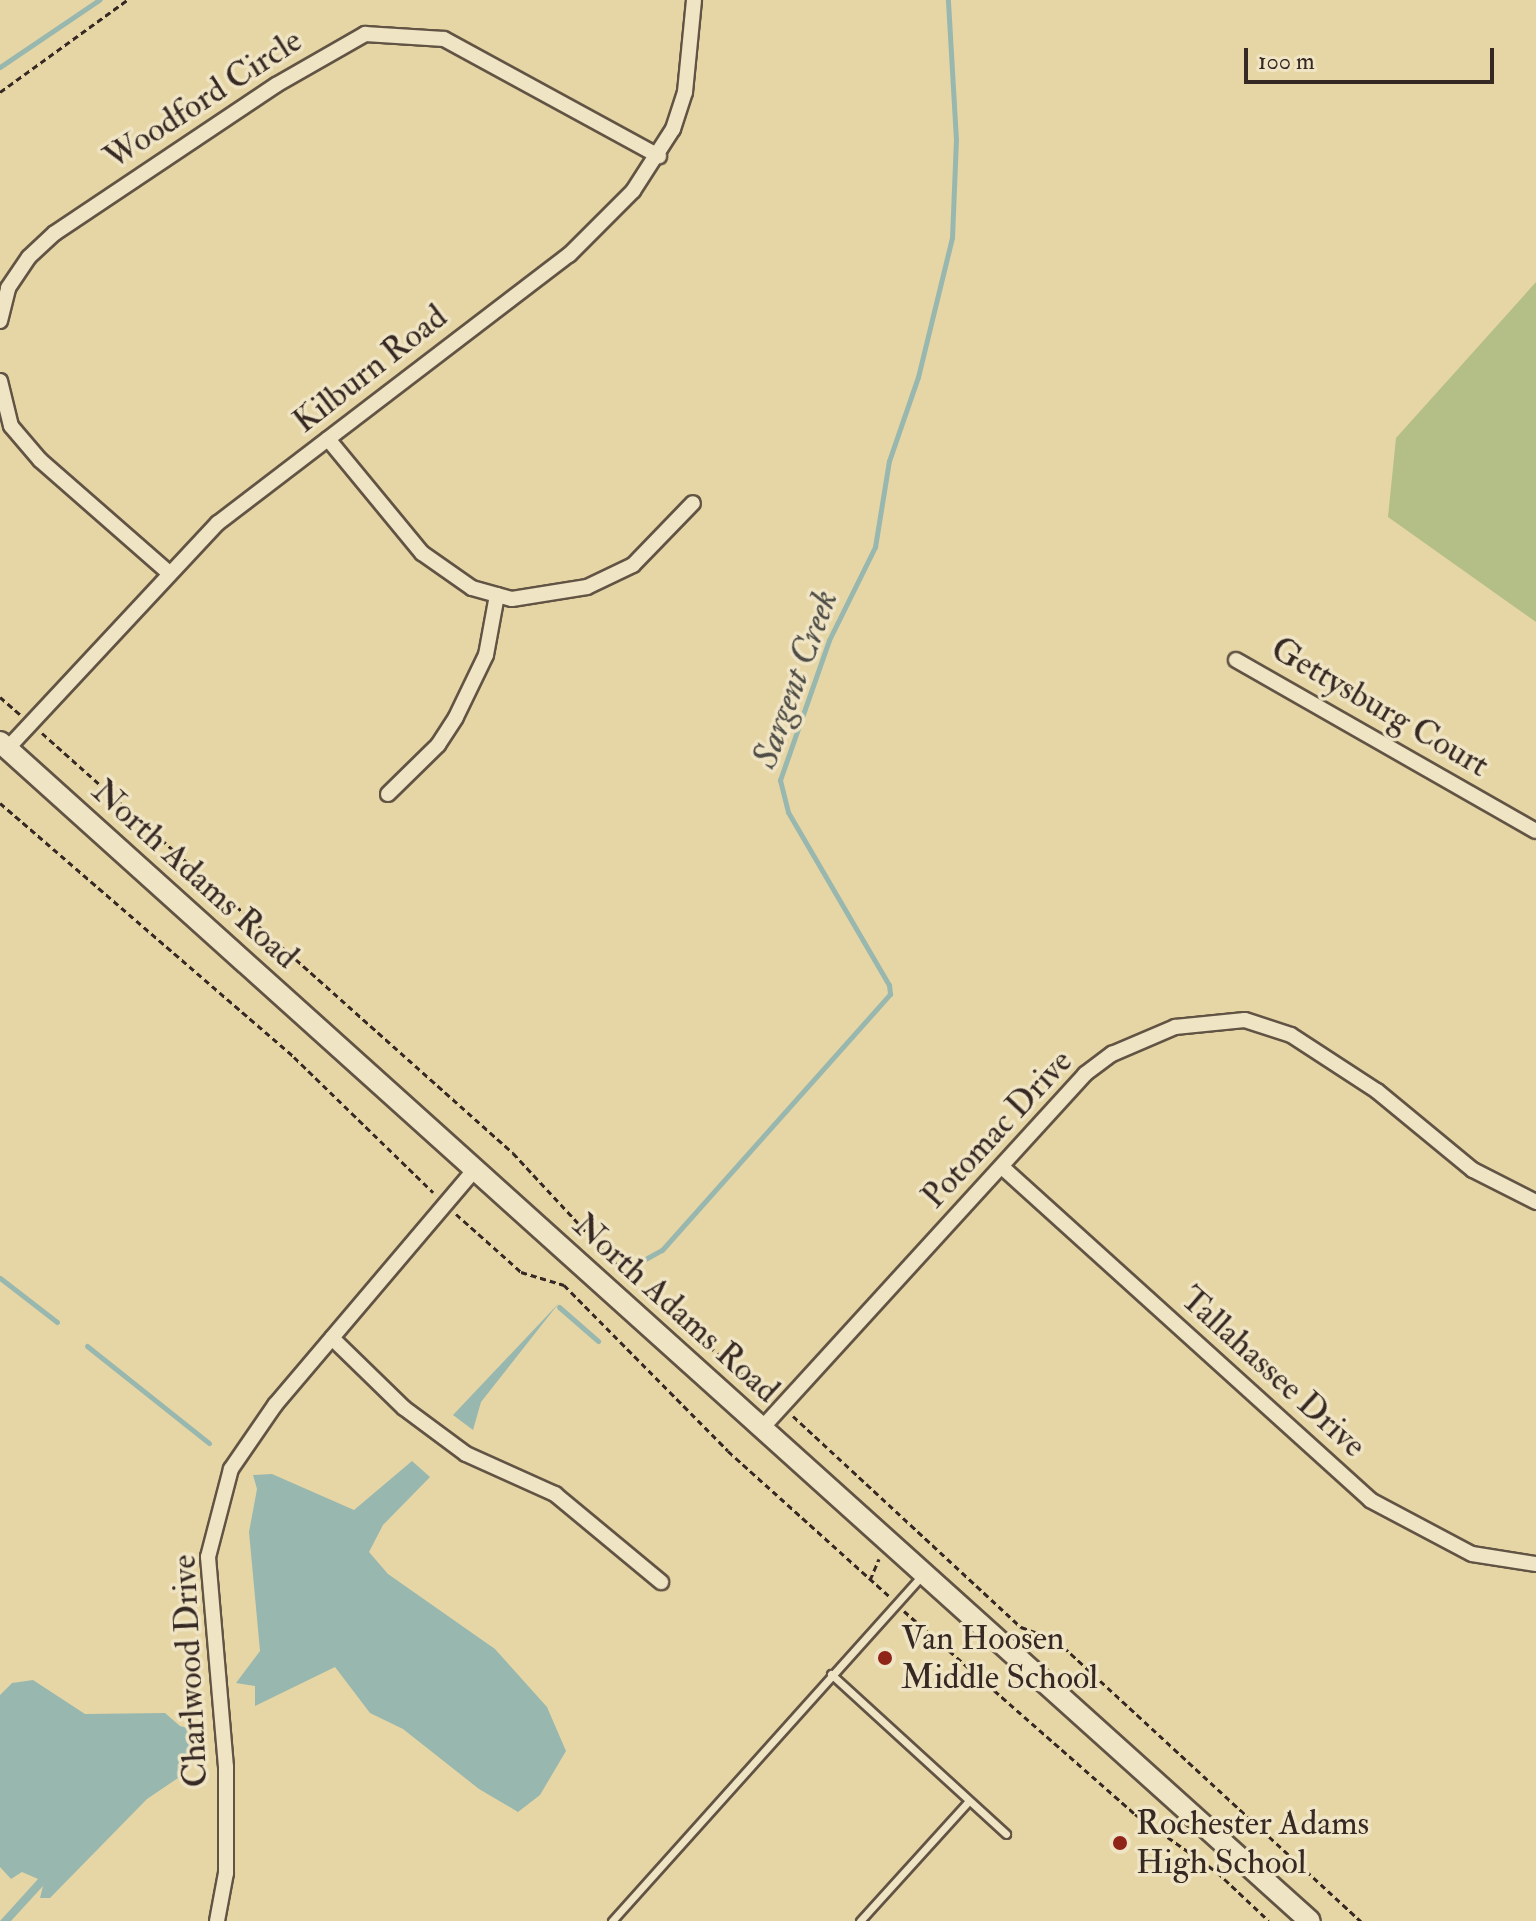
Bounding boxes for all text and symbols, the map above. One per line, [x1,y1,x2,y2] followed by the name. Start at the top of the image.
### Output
[97,20,309,178] street label: Woodford Circle
[1248,32,1498,82] scale bar
[1258,46,1315,77] text: 100 m
[285,296,455,442] street label: Kilburn Road
[743,584,847,774] water label: Sargent Creek
[1264,628,1496,786] street label: Gettysburg Court
[84,771,306,977] street label: North Adams Road
[913,1041,1081,1217] street label: Potomac Drive
[565,1205,787,1411] street label: North Adams Road
[1172,1278,1374,1466] street label: Tallahassee Drive
[164,1554,216,1788] street label: Charlwood Drive
[901,1618,1098,1698] place label: Van Hoosen Middle School
[876,1649,894,1667] marker: Van Hoosen Middle School
[1136,1803,1369,1882] place label: Rochester Adams High School
[1111,1834,1129,1852] marker: Rochester Adams High School

